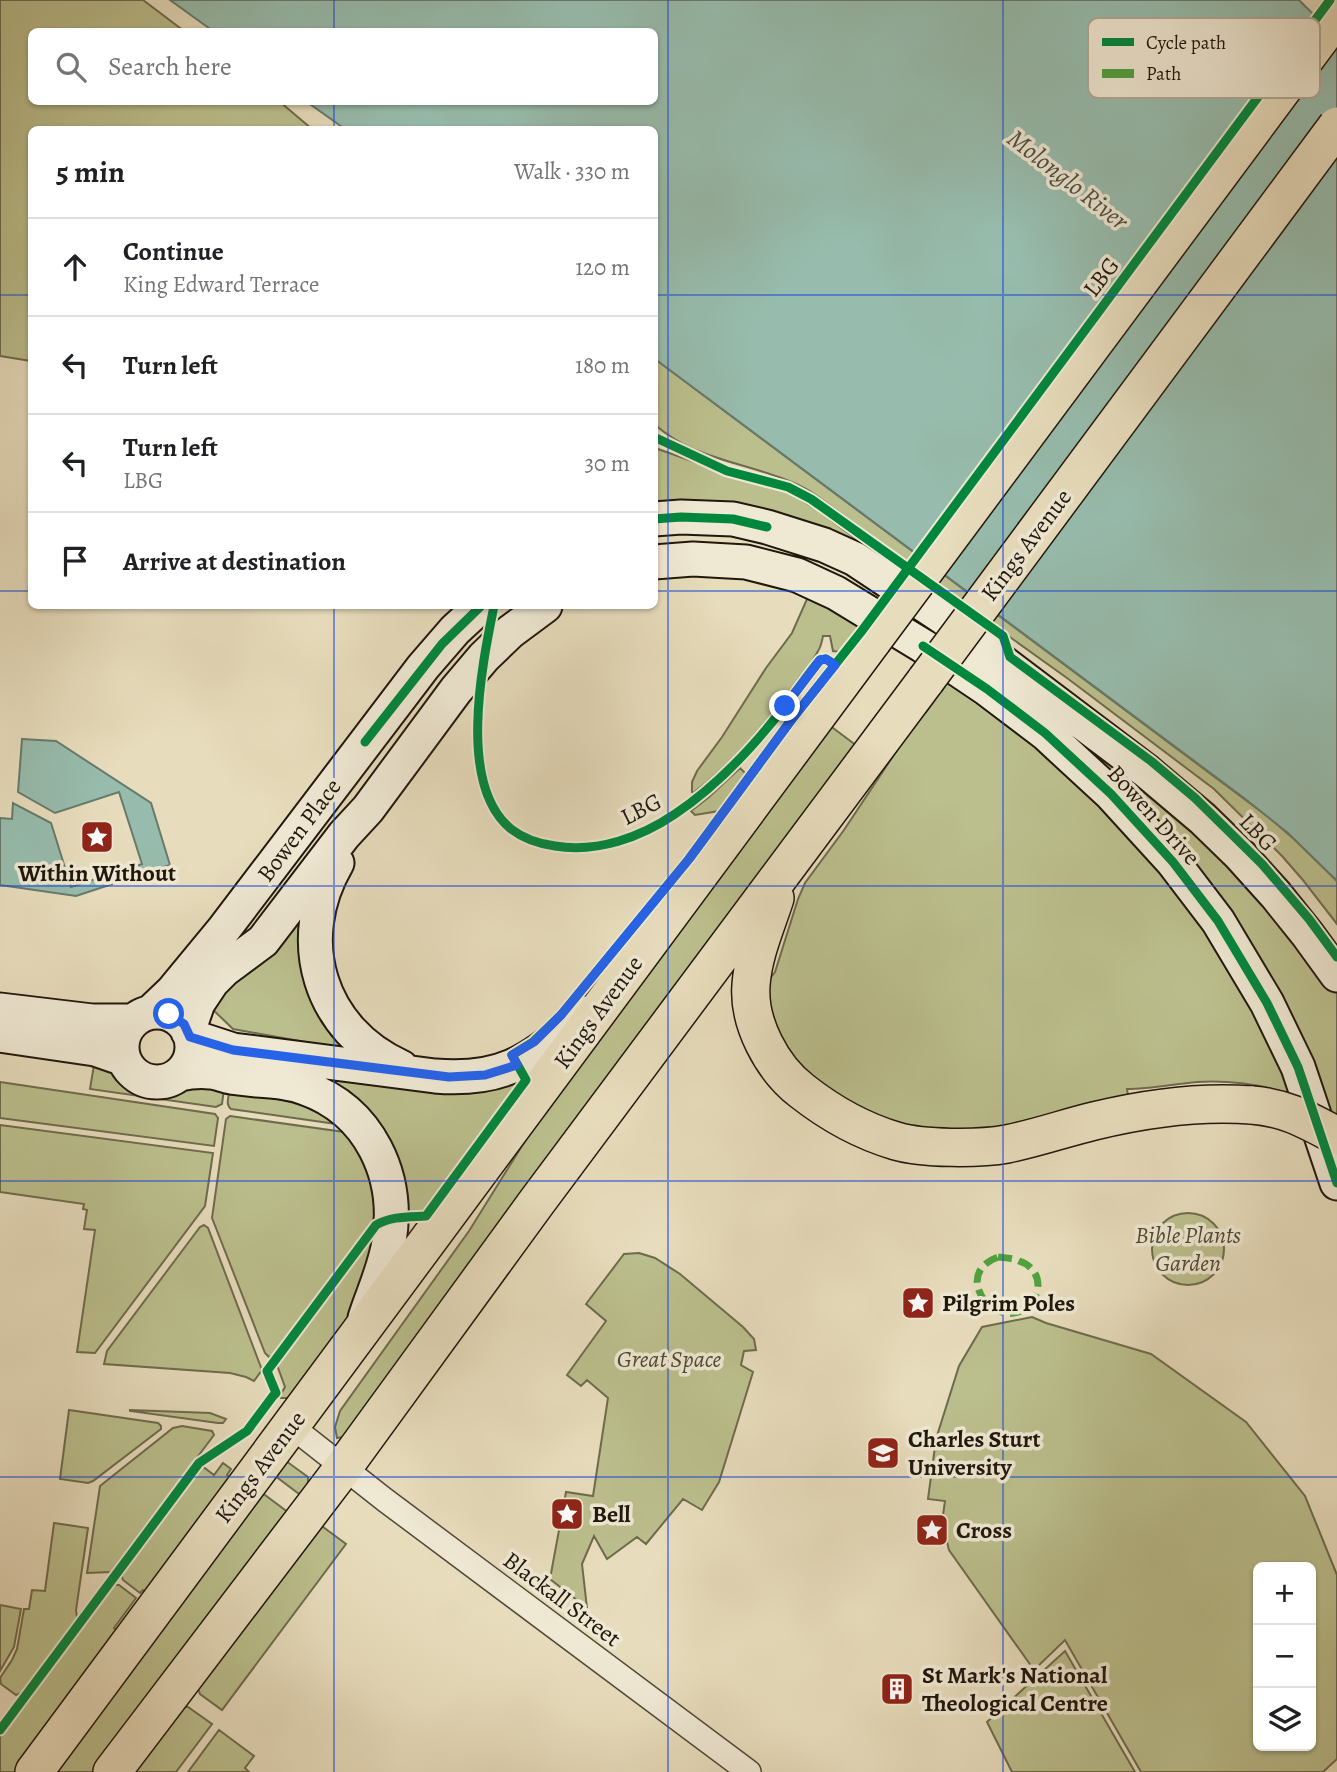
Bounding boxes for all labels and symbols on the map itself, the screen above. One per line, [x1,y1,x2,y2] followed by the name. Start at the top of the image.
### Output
[1088,18,1320,98] legend
[1146,30,1226,56] text: Cycle path
[1146,61,1181,87] text: Path
[1000,121,1136,238] water label: Molonglo River
[1076,251,1126,303] street label: LBG
[973,482,1079,608] street label: Kings Avenue
[769,690,800,721] route end
[1100,758,1208,872] street label: Bowen Drive
[250,772,348,888] street label: Bowen Place
[615,785,667,833] street label: LBG
[1232,806,1284,858] street label: LBG
[78,818,116,856] place icon: Within Without
[17,857,176,889] place label: Within Without
[546,949,650,1075] street label: Kings Avenue
[153,998,184,1029] route start
[1135,1219,1241,1279] park label: Bible Plants Garden
[899,1284,937,1322] place icon: Pilgrim Poles
[942,1287,1075,1319] place label: Pilgrim Poles
[617,1343,722,1375] park label: Great Space
[207,1404,313,1530] street label: Kings Avenue
[908,1423,1040,1483] place label: Charles Sturt University
[864,1434,902,1472] school or university icon: Charles Sturt University
[548,1495,586,1533] place icon: Bell
[592,1498,631,1530] place label: Bell
[913,1511,951,1549] place icon: Cross
[956,1514,1012,1546] place label: Cross
[497,1544,627,1654] street label: Blackall Street
[922,1659,1108,1719] place label: St Mark's National Theological Centre
[878,1670,916,1708] building icon: St Mark's National Theological Centre

